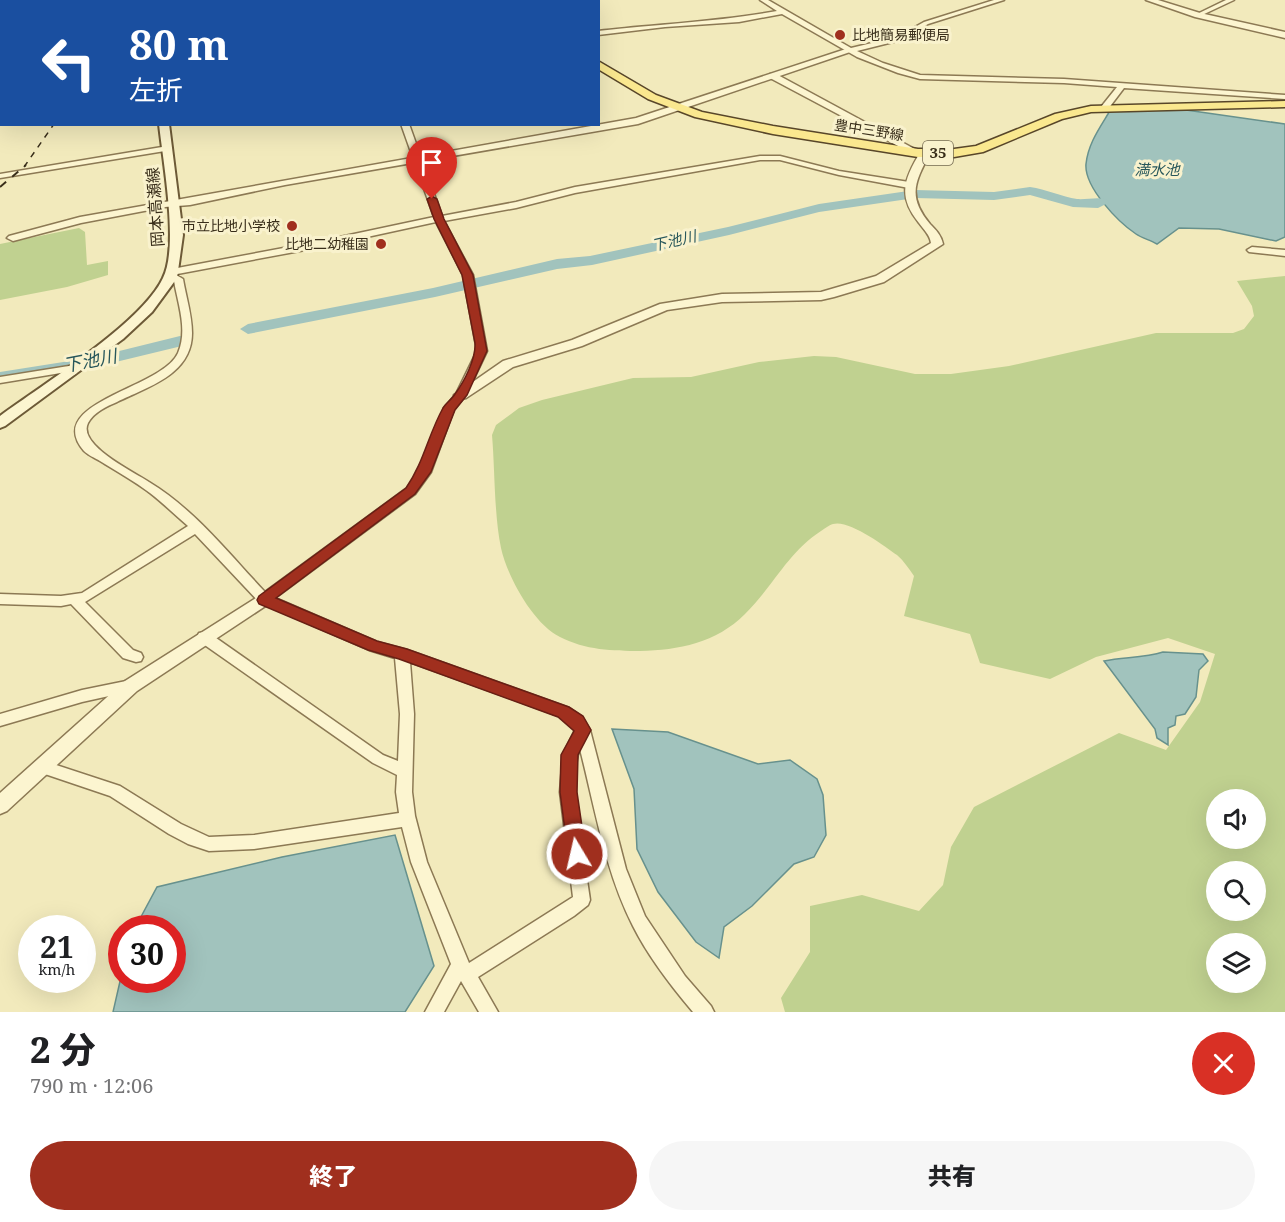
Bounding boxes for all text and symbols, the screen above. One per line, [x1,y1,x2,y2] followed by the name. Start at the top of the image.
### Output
[129,15,229,72] text: 80 m
[30,24,108,102] icon: left
[852,25,950,44] place label: 比地簡易郵便局
[833,28,847,42] marker: 比地簡易郵便局
[129,71,183,108] text: 左折
[833,115,905,144] street label: 豊中三野線
[406,137,457,199] pin
[923,141,953,165] road number: 35
[415,146,448,179] icon: arrive
[1134,159,1181,179] water label: 満水池
[141,166,169,248] street label: 岡本高瀬線
[182,216,280,235] place label: 市立比地小学校
[285,219,299,233] marker: 市立比地小学校
[650,225,700,255] water label: 下池川
[285,234,369,253] place label: 比地二幼稚園
[374,237,388,251] marker: 比地二幼稚園
[61,343,121,377] water label: 下池川
[1206,789,1266,993] map controls
[1206,789,1266,849] button: sound
[545,822,609,886] position arrow
[1206,861,1266,921] button: search
[108,915,186,993] speed limit sign: 30
[40,926,74,967] text: 21
[1206,933,1266,993] button: layers
[39,959,75,979] text: km/h
[30,1025,96,1074] text: 2 分
[1192,1032,1255,1095] button: close
[30,1072,153,1099] text: 790 m · 12:06
[30,1141,637,1210] button: 終了
[649,1141,1255,1210] button: 共有

